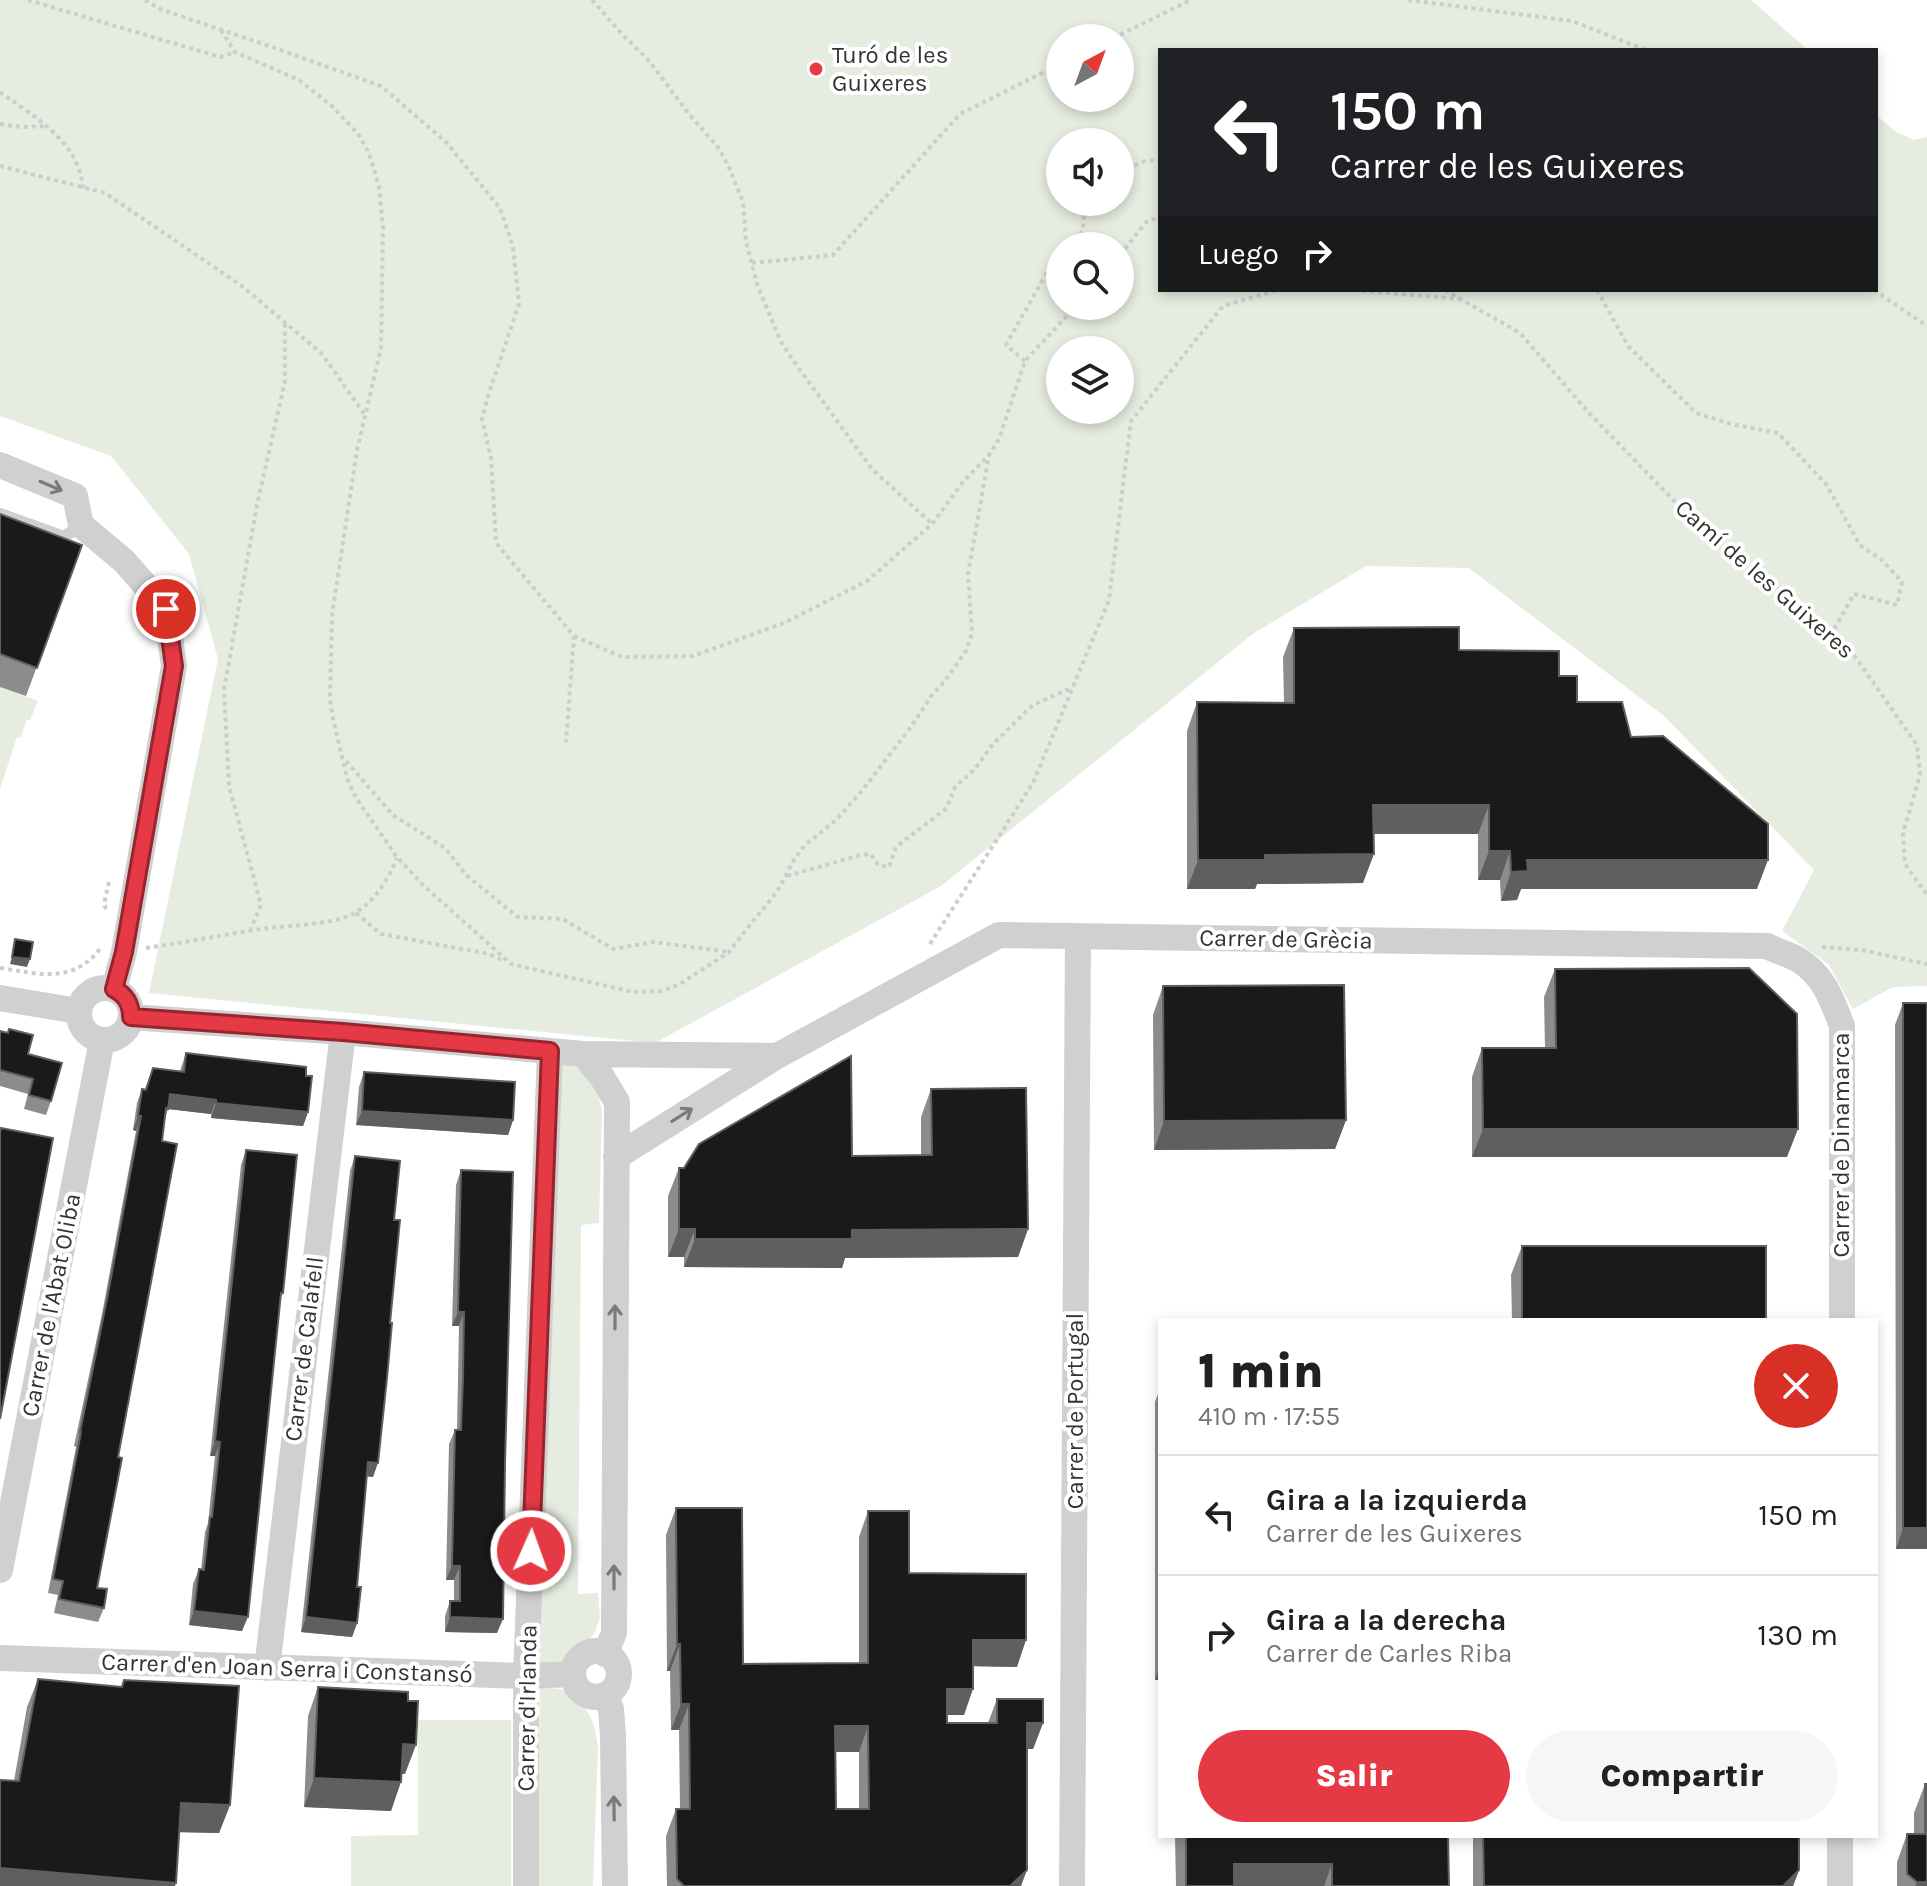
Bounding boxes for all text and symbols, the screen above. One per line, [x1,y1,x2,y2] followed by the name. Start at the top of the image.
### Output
[1046,24,1134,112] north arrow
[1046,24,1134,424] map controls
[832,41,948,97] place label: Turó de les Guixeres
[807,60,825,78] marker: Turó de les Guixeres
[1330,78,1485,143] text: 150 m
[1198,80,1302,184] icon: left
[1046,128,1134,216] button: sound
[1330,145,1685,187] text: Carrer de les Guixeres
[1046,232,1134,320] button: search
[1295,232,1339,276] icon: right
[1198,236,1279,272] text: Luego
[1046,336,1134,424] button: layers
[38,480,63,495] one-way arrow
[1670,494,1860,664] street label: Camí de les Guixeres
[132,575,200,643] pin
[144,587,188,631] icon: arrive
[1199,923,1373,955] street label: Carrer de Grècia
[1827,1033,1855,1257] street label: Carrer de Dinamarca
[670,1107,693,1123] one-way arrow
[16,1191,86,1419] street label: Carrer de l'Abat Oliba
[279,1255,329,1443] street label: Carrer de Calafell
[607,1304,623,1331] one-way arrow
[1061,1313,1089,1509] street label: Carrer de Portugal
[1198,1343,1324,1399] text: 1 min
[1754,1344,1838,1428] button: close
[1198,1401,1340,1432] text: 410 m · 17:55
[1266,1482,1528,1518] text: Gira a la izquierda
[1198,1493,1242,1537] icon: left
[1758,1497,1838,1533] text: 150 m
[489,1509,573,1593] position arrow
[1266,1518,1523,1549] text: Carrer de les Guixeres
[606,1564,622,1591] one-way arrow
[1266,1602,1507,1638] text: Gira a la derecha
[1198,1613,1242,1657] icon: right
[1757,1617,1838,1653] text: 130 m
[512,1624,542,1792] street label: Carrer d'Irlanda
[1266,1638,1512,1669] text: Carrer de Carles Riba
[101,1648,473,1688] street label: Carrer d'en Joan Serra i Constansó
[1198,1730,1510,1822] button: Salir
[1526,1730,1838,1822] button: Compartir
[606,1795,622,1822] one-way arrow

